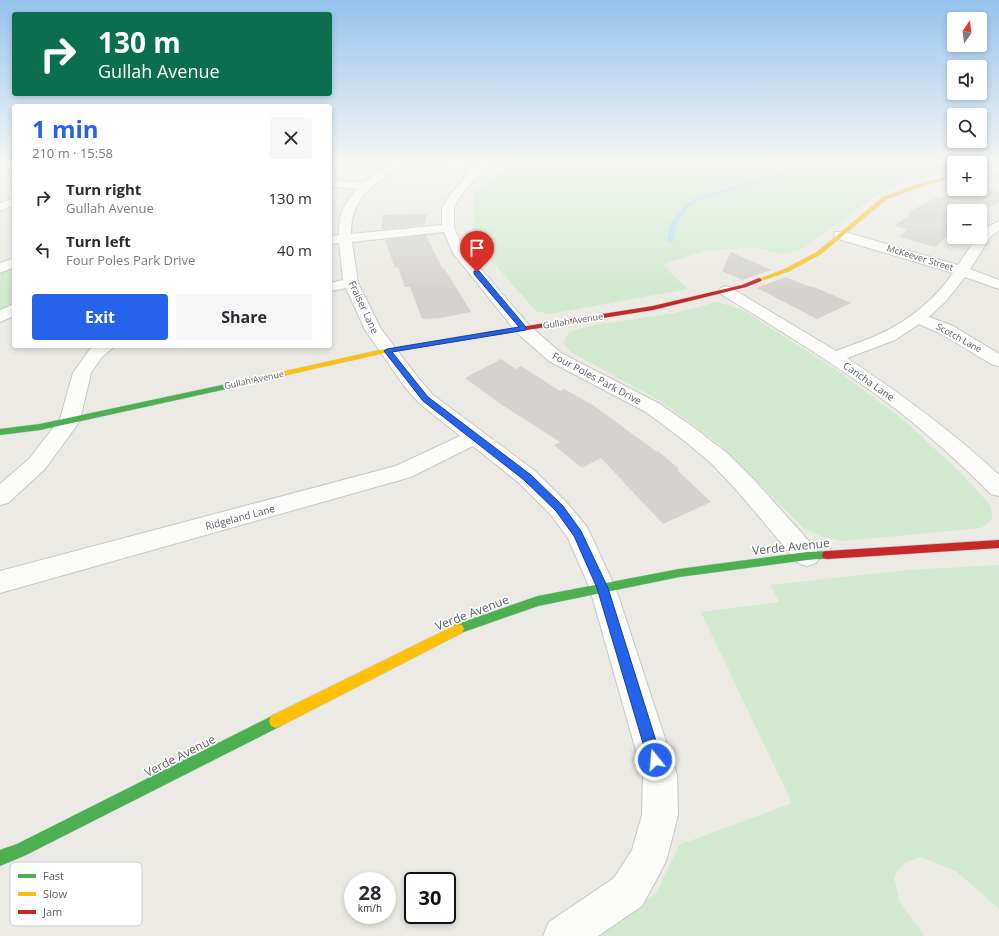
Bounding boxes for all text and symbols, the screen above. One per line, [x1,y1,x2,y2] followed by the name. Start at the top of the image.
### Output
[947,12,987,52] north arrow
[947,12,987,244] map controls
[98,23,181,61] text: 130 m
[32,28,84,80] icon: right
[98,59,220,83] text: Gullah Avenue
[947,60,987,100] button: sound
[947,108,987,148] button: search
[32,112,99,145] text: 1 min
[270,117,312,159] button: close
[32,144,113,162] text: 210 m · 15:58
[947,156,987,196] button: +
[66,179,141,199] text: Turn right
[32,187,54,209] icon: right
[268,188,312,208] text: 130 m
[66,199,154,217] text: Gullah Avenue
[947,204,987,244] button: −
[66,231,131,251] text: Turn left
[460,231,494,272] pin
[466,237,488,259] icon: arrive
[32,239,54,261] icon: left
[277,240,312,260] text: 40 m
[885,241,955,274] street label: McKeever Street
[66,251,195,269] text: Four Poles Park Drive
[346,278,383,336] street label: Fraiser Lane
[32,294,168,340] button: Exit
[176,294,312,340] button: Share
[542,309,604,332] street label: Gullah Avenue
[934,320,984,355] street label: Scotch Lane
[550,348,645,408] street label: Four Poles Park Drive
[841,358,898,404] street label: Cancha Lane
[223,367,285,392] street label: Gullah Avenue
[204,501,277,533] street label: Ridgeland Lane
[751,534,831,559] street label: Verde Avenue
[432,591,511,634] street label: Verde Avenue
[141,730,219,781] street label: Verde Avenue
[634,739,676,781] position arrow
[10,862,142,926] legend
[43,868,64,883] text: Fast
[404,872,456,924] speed limit sign: 30
[359,879,381,906] text: 28
[43,886,67,901] text: Slow
[358,901,382,915] text: km/h
[42,904,62,919] text: Jam

